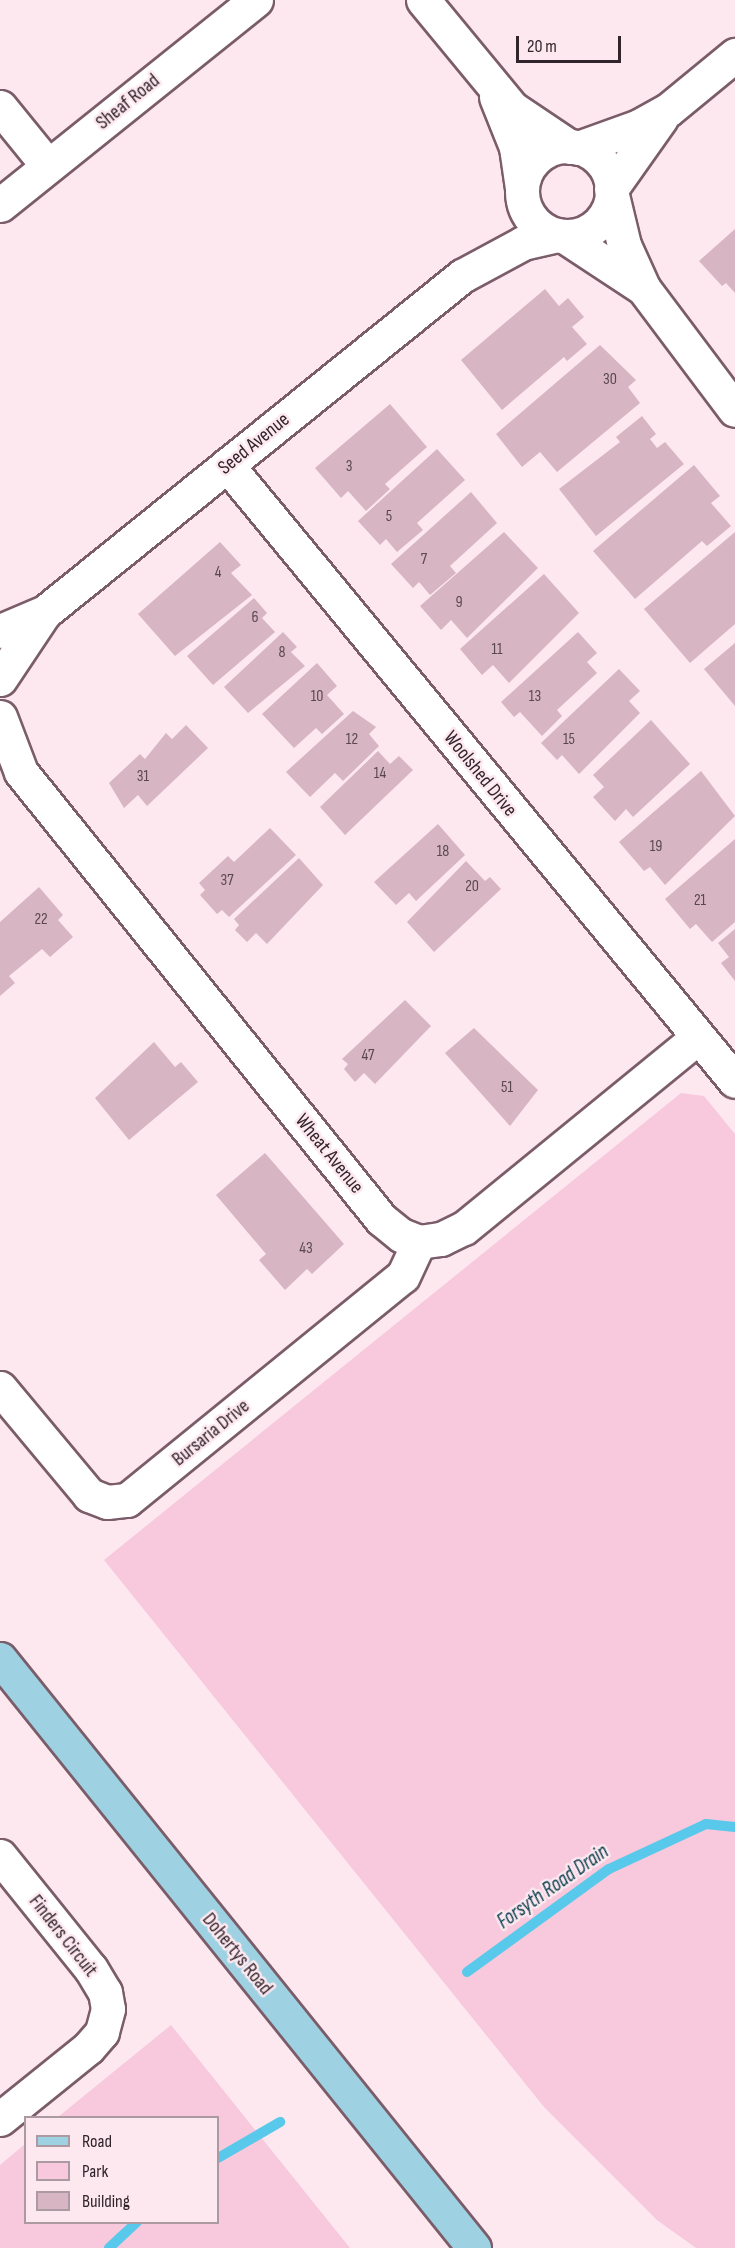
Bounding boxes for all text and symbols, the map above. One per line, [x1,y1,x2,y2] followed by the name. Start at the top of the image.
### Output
[519,24,624,62] scale bar
[527,36,557,57] text: 20 m
[91,69,165,135] street label: Sheaf Road
[603,370,617,390] house number: 30
[213,408,295,480] street label: Seed Avenue
[346,457,352,477] house number: 3
[386,507,392,527] house number: 5
[421,550,427,570] house number: 7
[215,563,221,583] house number: 4
[455,593,463,613] house number: 9
[251,608,259,628] house number: 6
[491,640,503,660] house number: 11
[278,643,286,663] house number: 8
[311,687,323,707] house number: 10
[529,687,541,707] house number: 13
[438,726,522,822] street label: Woolshed Drive
[346,730,358,750] house number: 12
[563,730,575,750] house number: 15
[374,764,386,784] house number: 14
[137,767,149,787] house number: 31
[650,837,662,857] house number: 19
[437,842,449,862] house number: 18
[220,871,234,891] house number: 37
[465,877,479,897] house number: 20
[694,891,706,911] house number: 21
[34,910,48,930] house number: 22
[362,1046,374,1066] house number: 47
[501,1078,513,1098] house number: 51
[290,1109,368,1199] street label: Wheat Avenue
[299,1239,313,1259] house number: 43
[167,1394,255,1472] street label: Bursaria Drive
[492,1839,614,1935] water label: Forsyth Road Drain
[24,1890,102,1982] street label: Finders Circuit
[197,1908,277,2000] street label: Dohertys Road
[24,2116,219,2224] legend
[82,2131,112,2152] text: Road
[82,2161,108,2182] text: Park
[82,2191,130,2212] text: Building

